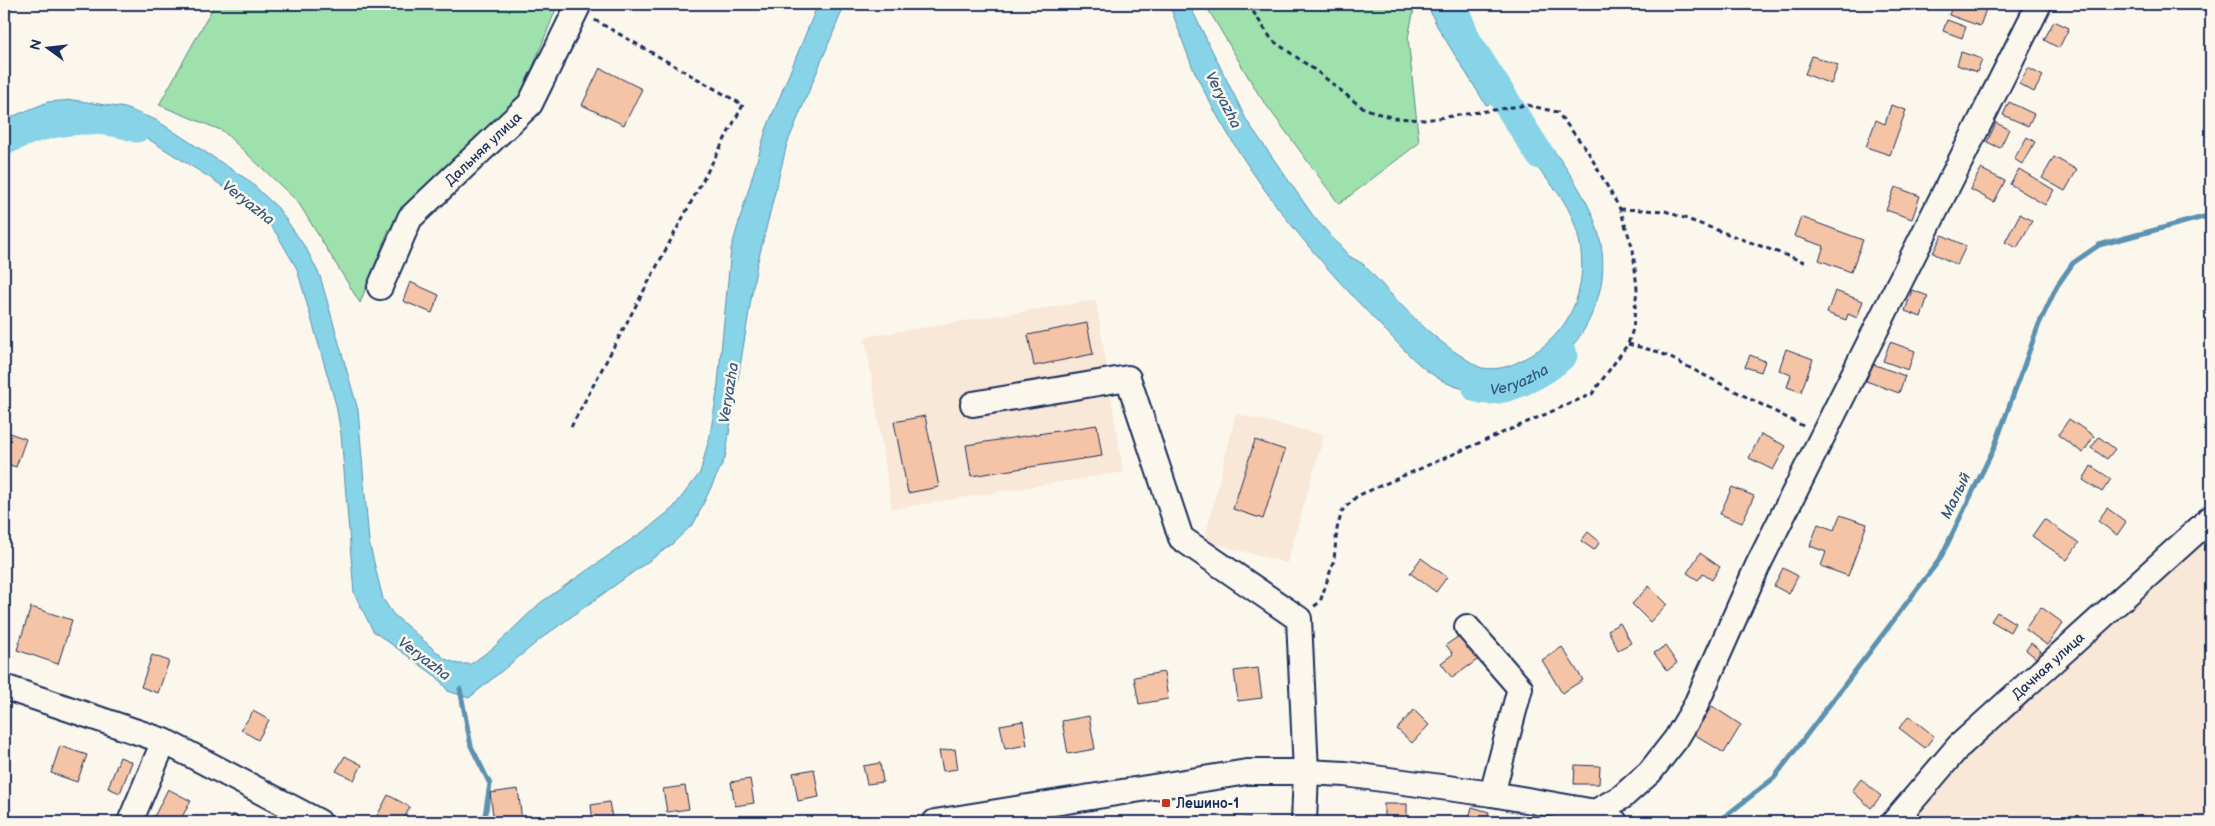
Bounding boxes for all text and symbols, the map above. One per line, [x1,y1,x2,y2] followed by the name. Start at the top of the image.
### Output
[22,22,72,72] north arrow
[26,37,45,52] text: N
[1201,68,1245,132] water label: Veryazha
[441,108,525,189] street label: Дальняя улица
[218,177,278,229] water label: Veryazha
[1489,360,1552,399] water label: Veryazha
[715,361,743,425] water label: Veryazha
[1937,469,1976,522] water label: Малый
[2008,628,2088,703] street label: Дачная улица
[394,633,454,685] water label: Veryazha
[1175,795,1239,812] place label: Лешино-1
[1160,797,1172,809] marker: Лешино-1

